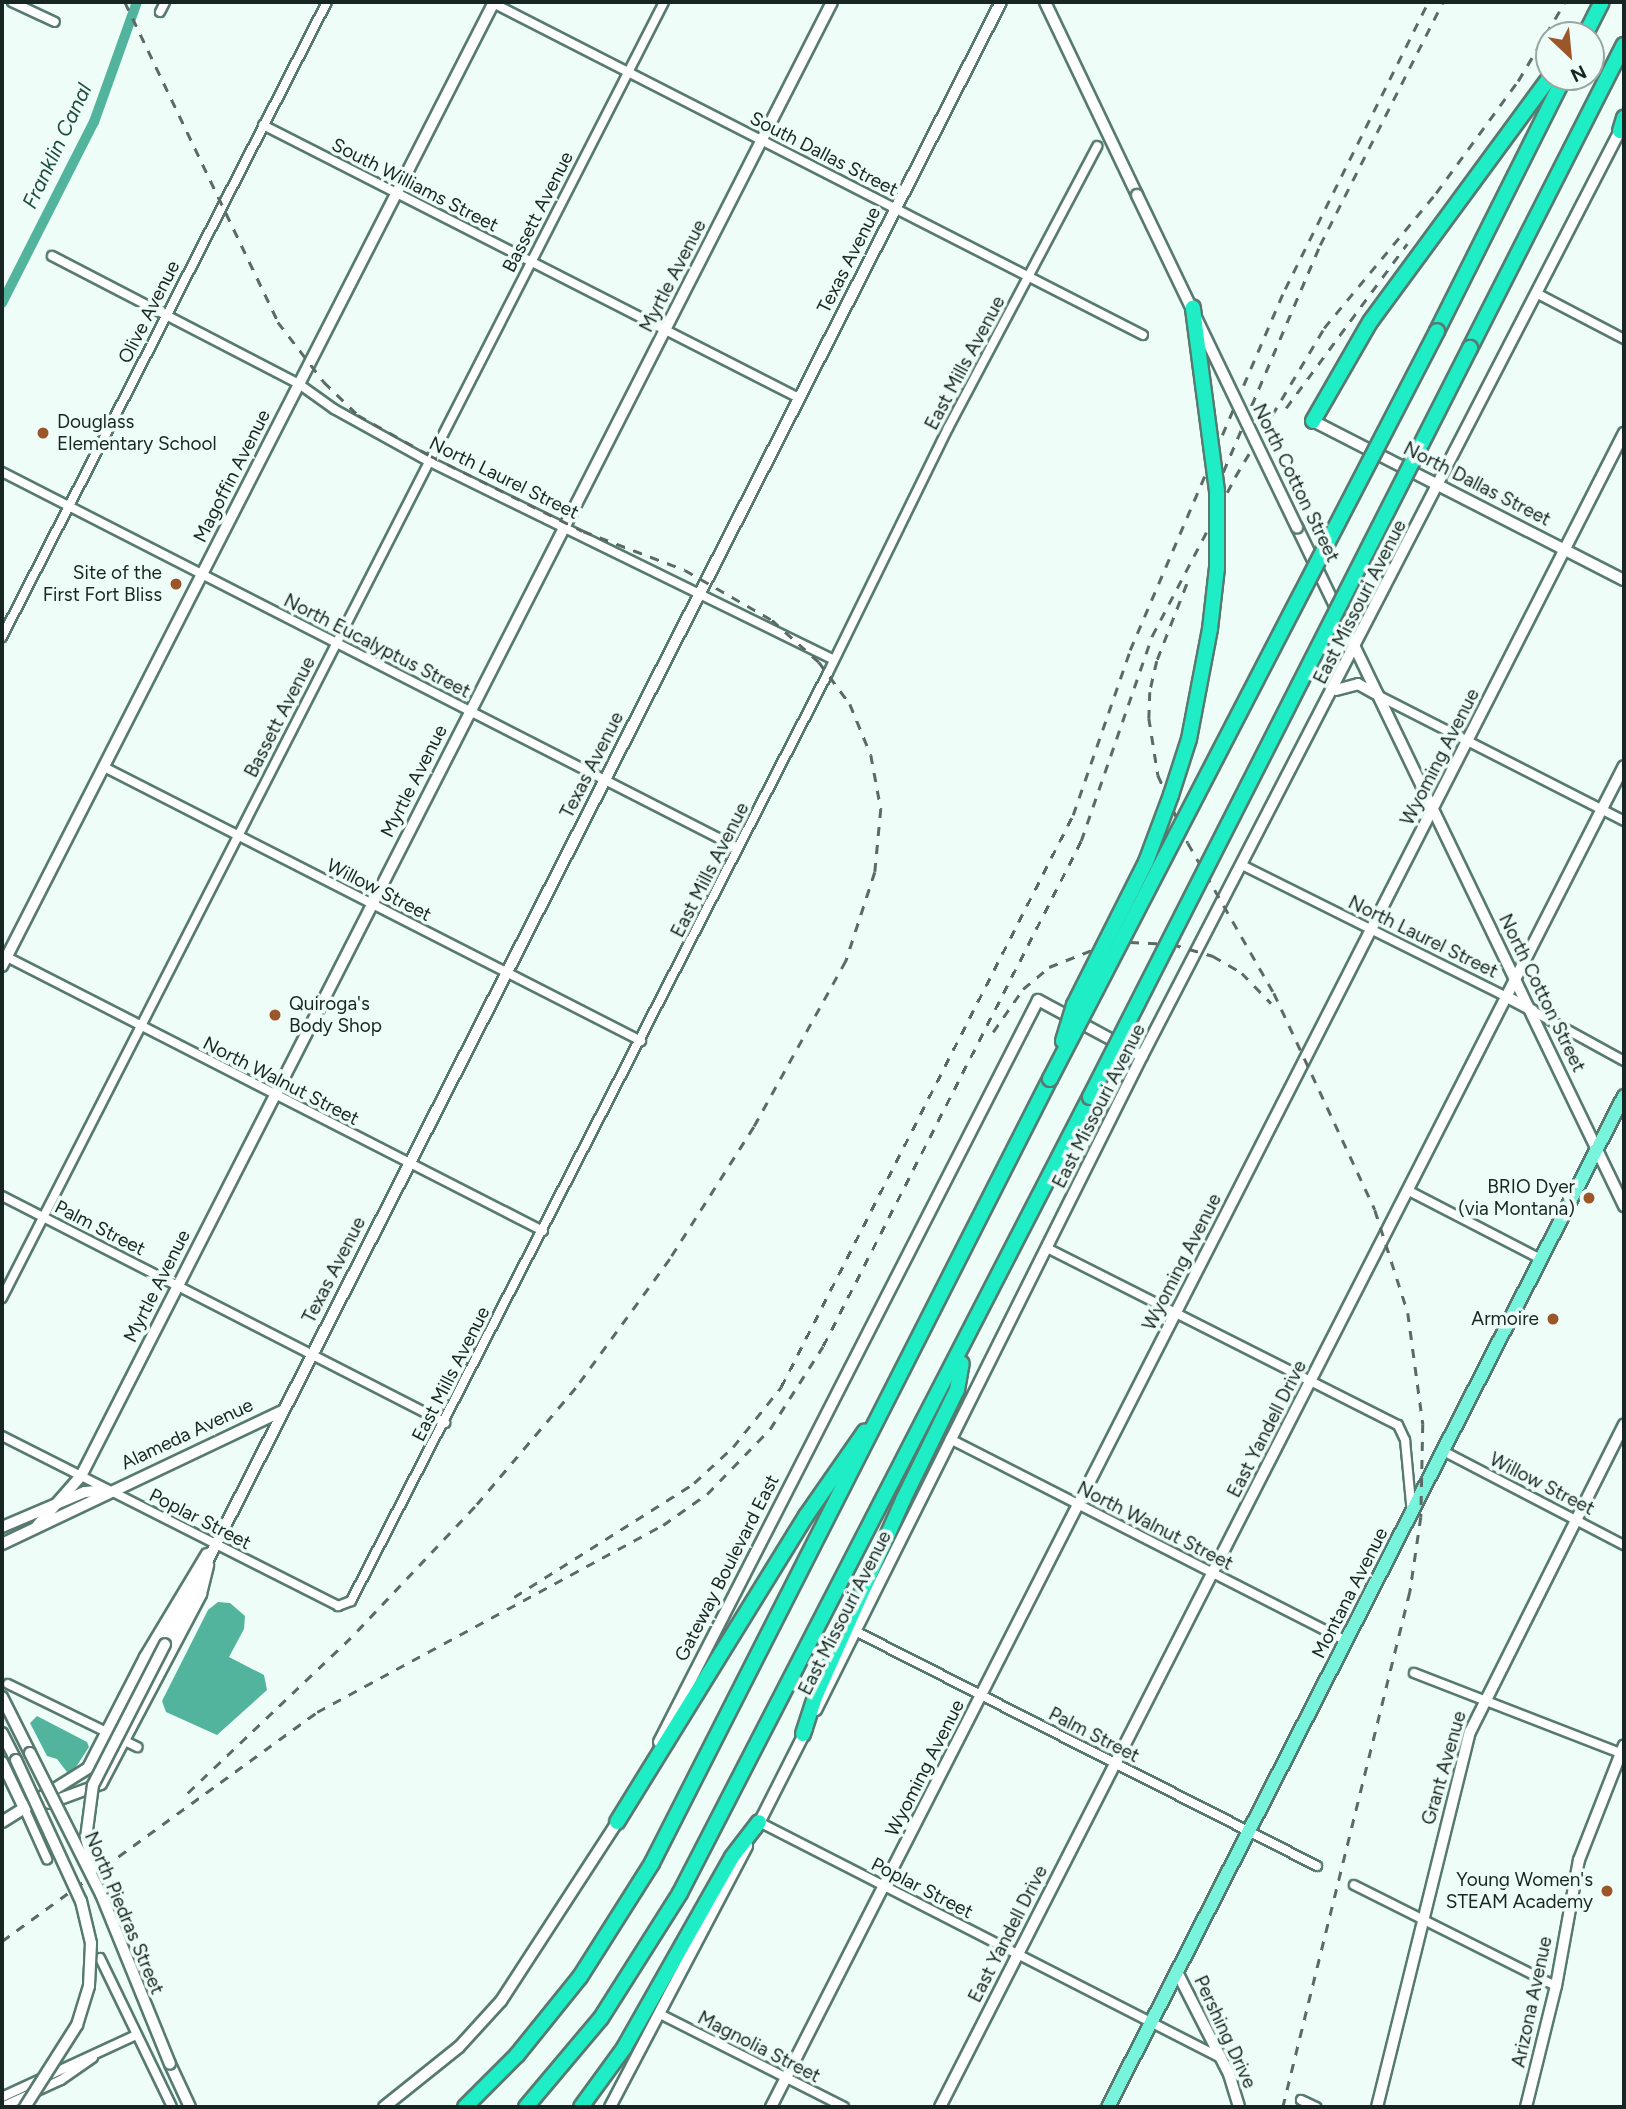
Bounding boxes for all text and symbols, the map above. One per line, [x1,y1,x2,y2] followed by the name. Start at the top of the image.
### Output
[1535,21,1605,91] north arrow
[1567,60,1590,87] text: N
[17,79,97,213] water label: Franklin Canal
[746,107,902,201] street label: South Dallas Street
[328,133,502,237] street label: South Williams Street
[498,148,578,276] street label: Bassett Avenue
[813,203,885,317] street label: Texas Avenue
[635,216,711,336] street label: Myrtle Avenue
[113,257,185,367] street label: Olive Avenue
[920,292,1010,434] street label: East Mills Avenue
[1248,400,1344,566] street label: North Cotton Street
[189,406,275,546] street label: Magoffin Avenue
[57,411,217,455] place label: Douglass Elementary School
[35,425,51,441] marker: Douglass Elementary School
[425,432,583,524] street label: North Laurel Street
[1400,437,1554,531] street label: North Dallas Street
[1309,516,1411,688] street label: East Missouri Avenue
[43,562,162,606] place label: Site of the First Fort Bliss
[168,576,184,592] marker: Site of the First Fort Bliss
[280,589,474,703] street label: North Eucalyptus Street
[240,653,320,781] street label: Bassett Avenue
[1396,685,1484,829] street label: Wyoming Avenue
[556,708,628,822] street label: Texas Avenue
[376,721,452,841] street label: Myrtle Avenue
[666,799,754,941] street label: East Mills Avenue
[323,854,435,926] street label: Willow Street
[1344,891,1502,983] street label: North Laurel Street
[1494,910,1590,1076] street label: North Cotton Street
[289,993,382,1037] place label: Quiroga's Body Shop
[267,1007,283,1023] marker: Quiroga's Body Shop
[1048,1020,1150,1192] street label: East Missouri Avenue
[199,1032,363,1130] street label: North Walnut Street
[1458,1176,1575,1220] place label: BRIO Dyer (via Montana)
[1138,1190,1226,1334] street label: Wyoming Avenue
[1581,1190,1597,1206] marker: BRIO Dyer (via Montana)
[51,1195,149,1261] street label: Palm Street
[298,1213,370,1327] street label: Texas Avenue
[119,1226,195,1346] street label: Myrtle Avenue
[407,1303,495,1445] street label: East Mills Avenue
[1471,1308,1539,1330] place label: Armoire
[1545,1311,1561,1327] marker: Armoire
[1223,1357,1311,1501] street label: East Yandell Drive
[117,1393,257,1475] street label: Alameda Avenue
[1486,1448,1598,1520] street label: Willow Street
[670,1471,784,1665] street label: Gateway Boulevard East
[1073,1477,1237,1575] street label: North Walnut Street
[145,1484,255,1554] street label: Poplar Street
[1307,1524,1393,1662] street label: Montana Avenue
[794,1527,896,1699] street label: East Missouri Avenue
[881,1696,969,1840] street label: Wyoming Avenue
[1045,1702,1143,1768] street label: Palm Street
[1417,1708,1471,1828] street label: Grant Avenue
[79,1828,169,1998] street label: North Piedras Street
[867,1853,977,1923] street label: Poplar Street
[964,1862,1052,2006] street label: East Yandell Drive
[1446,1869,1593,1913] place label: Young Women's STEAM Academy
[1599,1883,1615,1899] marker: Young Women's STEAM Academy
[1507,1934,1557,2070] street label: Arizona Avenue
[1189,1972,1261,2092] street label: Pershing Drive
[694,2006,824,2088] street label: Magnolia Street

